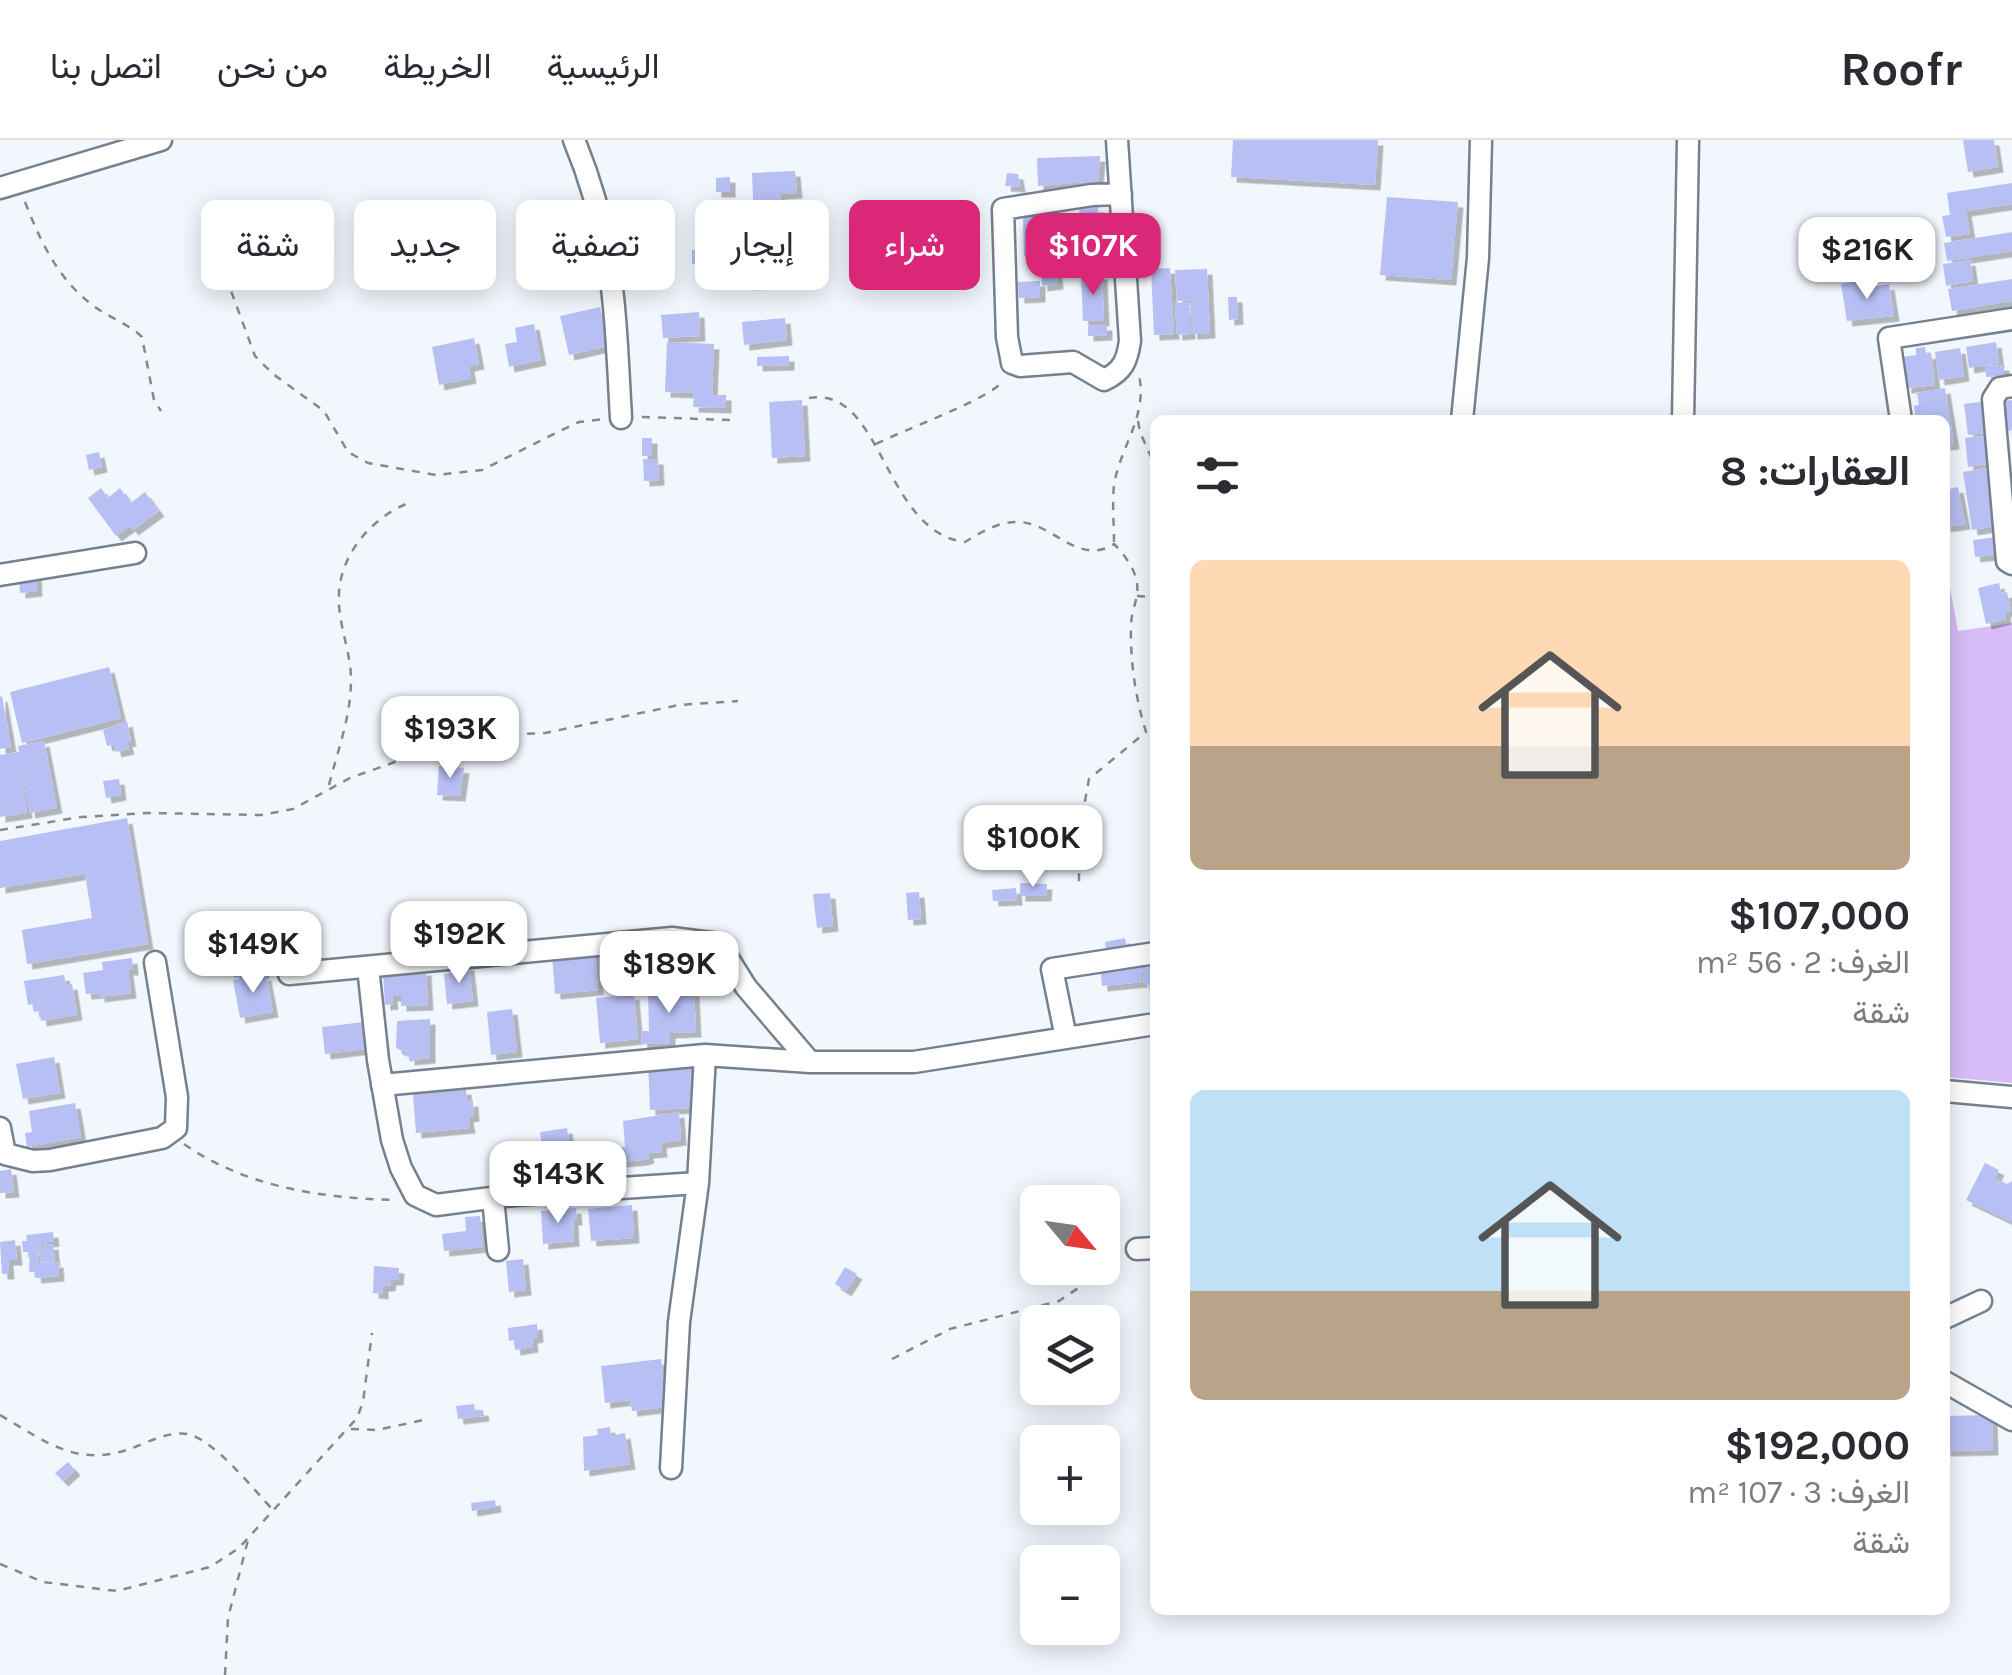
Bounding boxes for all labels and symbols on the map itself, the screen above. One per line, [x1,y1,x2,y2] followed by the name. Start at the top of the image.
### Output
[1023,213,1163,298] pin: $107K
[1797,217,1937,302] pin: $216K
[380,696,520,781] pin: $193K
[963,805,1103,890] pin: $100K
[389,901,529,986] pin: $192K
[183,911,323,996] pin: $149K
[599,931,739,1016] pin: $189K
[488,1141,628,1226] pin: $143K
[1020,1185,1120,1285] north arrow

